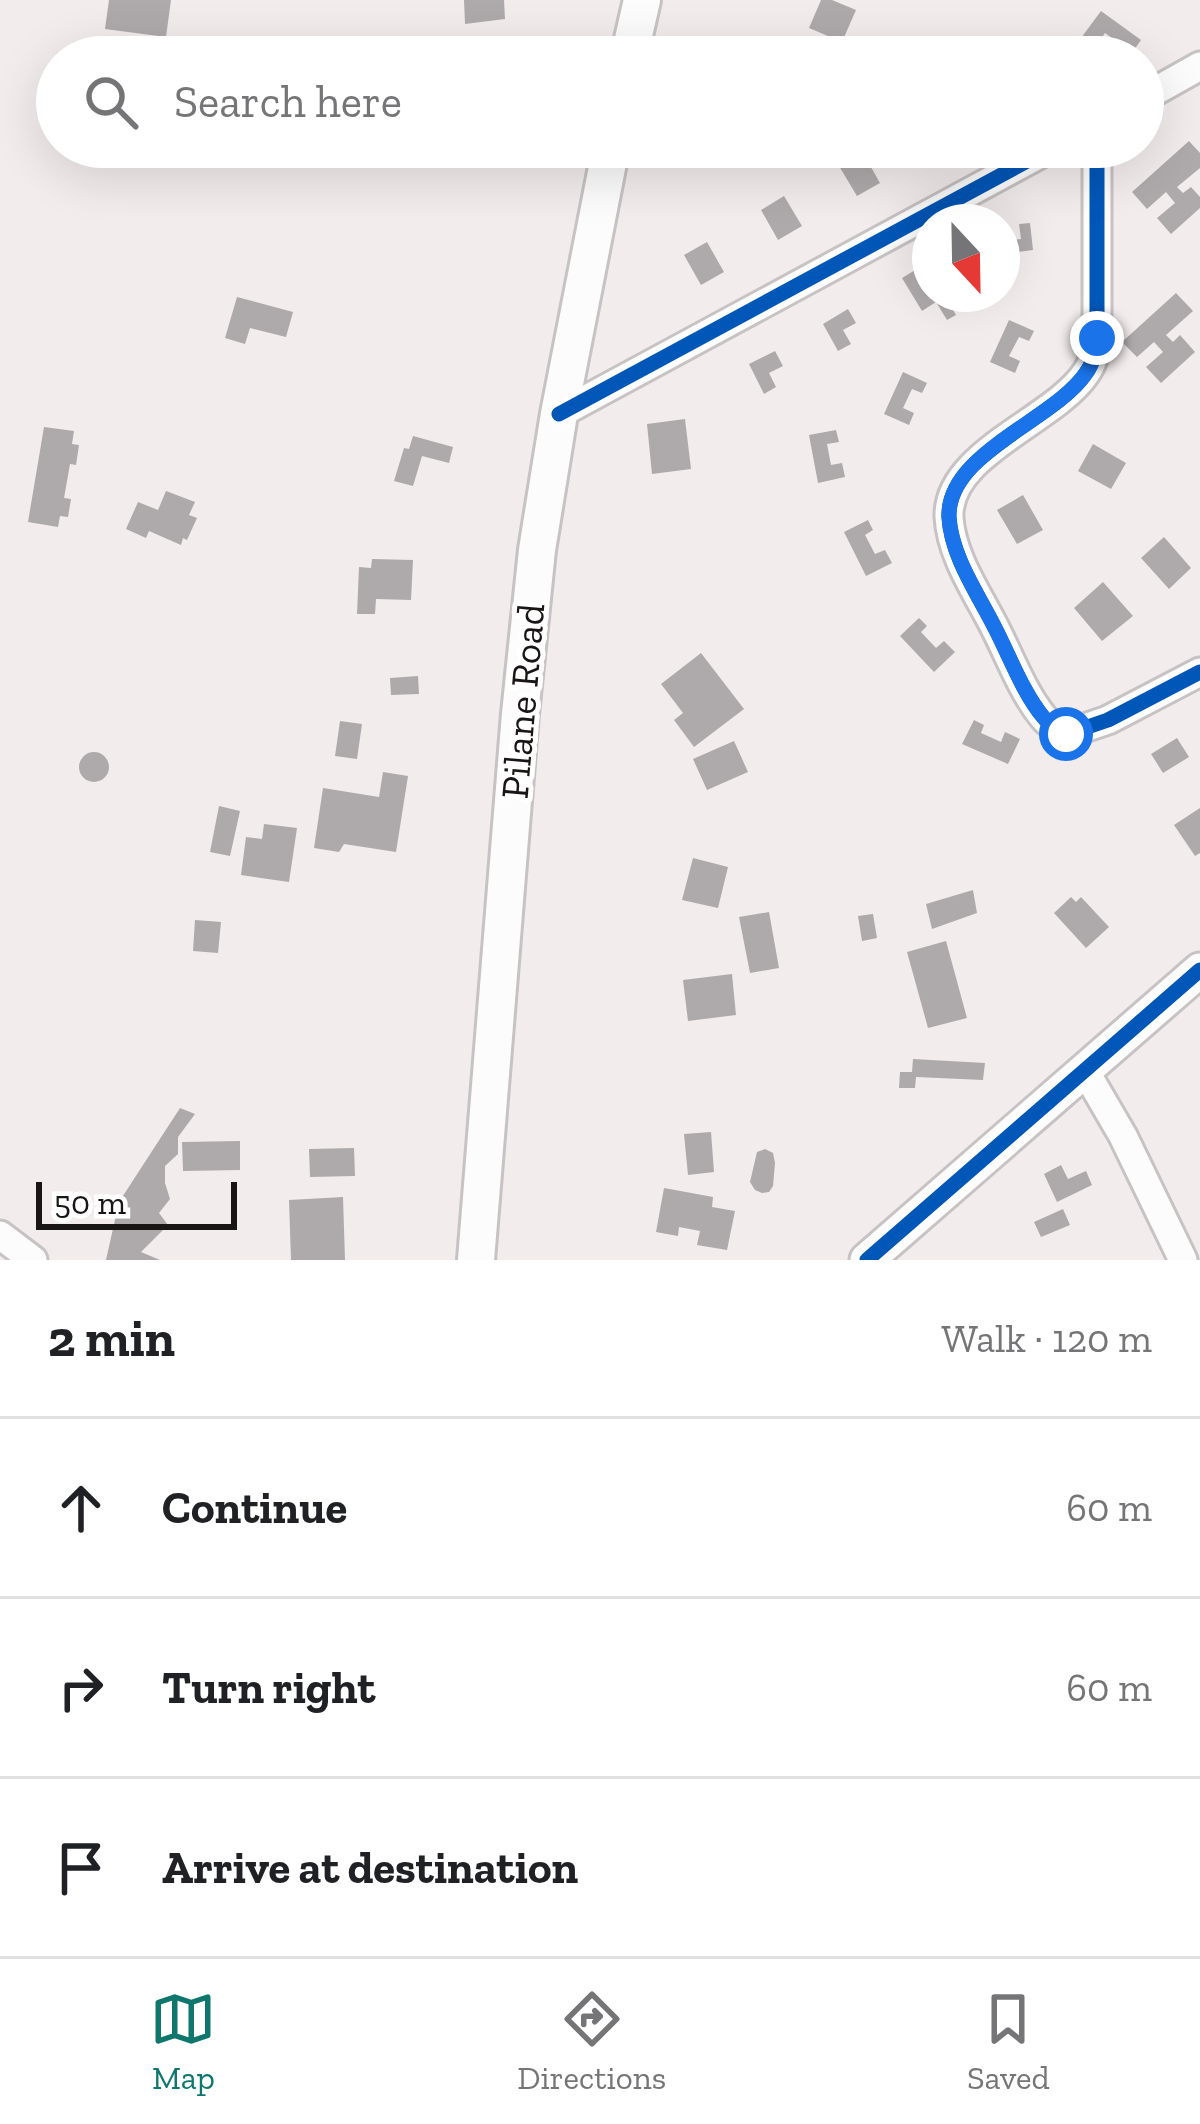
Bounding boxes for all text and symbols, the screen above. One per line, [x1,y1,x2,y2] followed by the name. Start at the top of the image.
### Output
[36,36,1164,168] search box
[78,69,144,135] icon: search
[174,75,402,129] text: Search here
[912,204,1020,312] north arrow
[1070,311,1124,365] route end
[491,601,554,801] street label: Pilane Road
[1039,707,1093,761] route start
[36,1176,237,1229] scale bar
[54,1183,126,1222] text: 50 m
[48,1308,175,1369] text: 2 min
[941,1315,1152,1362] text: Walk · 120 m
[48,1475,114,1541] icon: ahead
[162,1481,347,1535] text: Continue
[1066,1484,1152,1531] text: 60 m
[48,1655,114,1721] icon: right
[162,1661,375,1715] text: Turn right
[1066,1664,1152,1711] text: 60 m
[48,1835,114,1901] icon: arrive
[162,1841,578,1895] text: Arrive at destination
[150,1986,216,2097] tab: Map
[517,1986,666,2097] tab: Directions
[967,1986,1050,2097] tab: Saved

